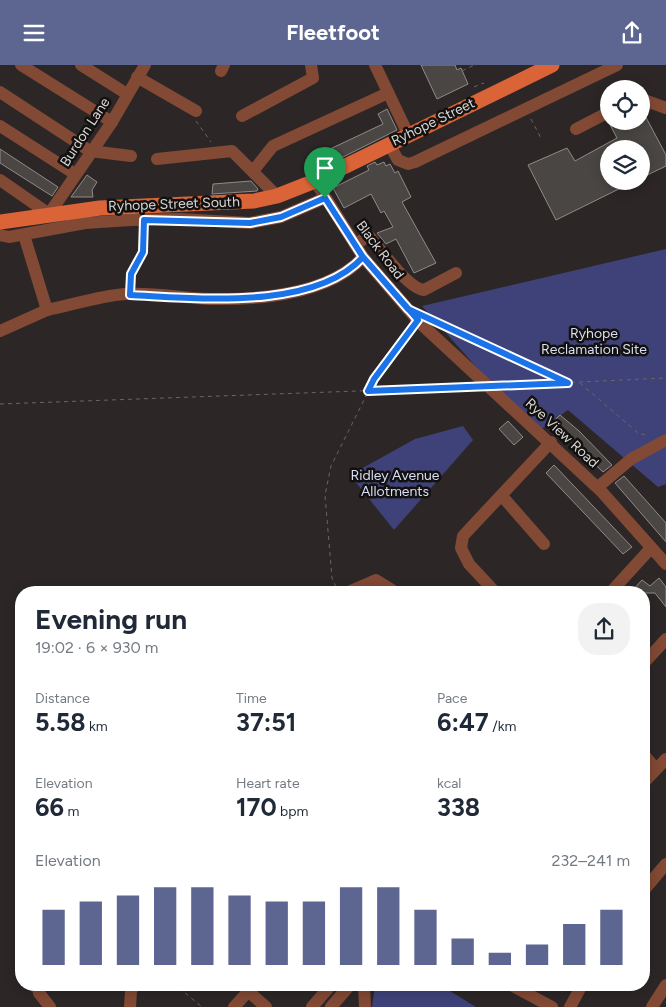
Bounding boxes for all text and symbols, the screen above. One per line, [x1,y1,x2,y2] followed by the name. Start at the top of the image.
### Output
[20,19,48,47] icon: menu
[286,19,380,46] text: Fleetfoot
[618,19,646,47] icon: share
[600,80,650,190] map controls
[600,80,650,130] button: locate
[56,94,114,170] street label: Burdon Lane
[389,95,477,149] street label: Ryhope Street
[600,140,650,190] button: layers
[304,147,346,198] pin
[311,154,339,182] icon: arrive
[108,193,240,215] street label: Ryhope Street South
[353,217,407,283] street label: Black Road
[541,325,647,358] park label: Ryhope Reclamation Site
[522,395,602,471] street label: Rye View Road
[351,467,440,500] park label: Ridley Avenue Allotments
[35,602,187,636] text: Evening run
[578,603,630,655] button: share
[35,638,158,657] text: 19:02 · 6 × 930 m
[35,690,90,707] text: Distance
[236,690,267,707] text: Time
[437,690,467,707] text: Pace
[35,707,86,737] text: 5.58
[236,707,296,737] text: 37:51
[437,707,489,737] text: 6:47
[86,718,108,735] text: km
[489,718,516,735] text: /km
[35,775,93,792] text: Elevation
[236,775,300,792] text: Heart rate
[437,775,461,792] text: kcal
[35,792,64,822] text: 66
[236,792,277,822] text: 170
[437,792,480,822] text: 338
[64,803,79,820] text: m
[277,803,309,820] text: bpm
[35,851,101,870] text: Elevation
[552,851,630,870] text: 232–241 m

